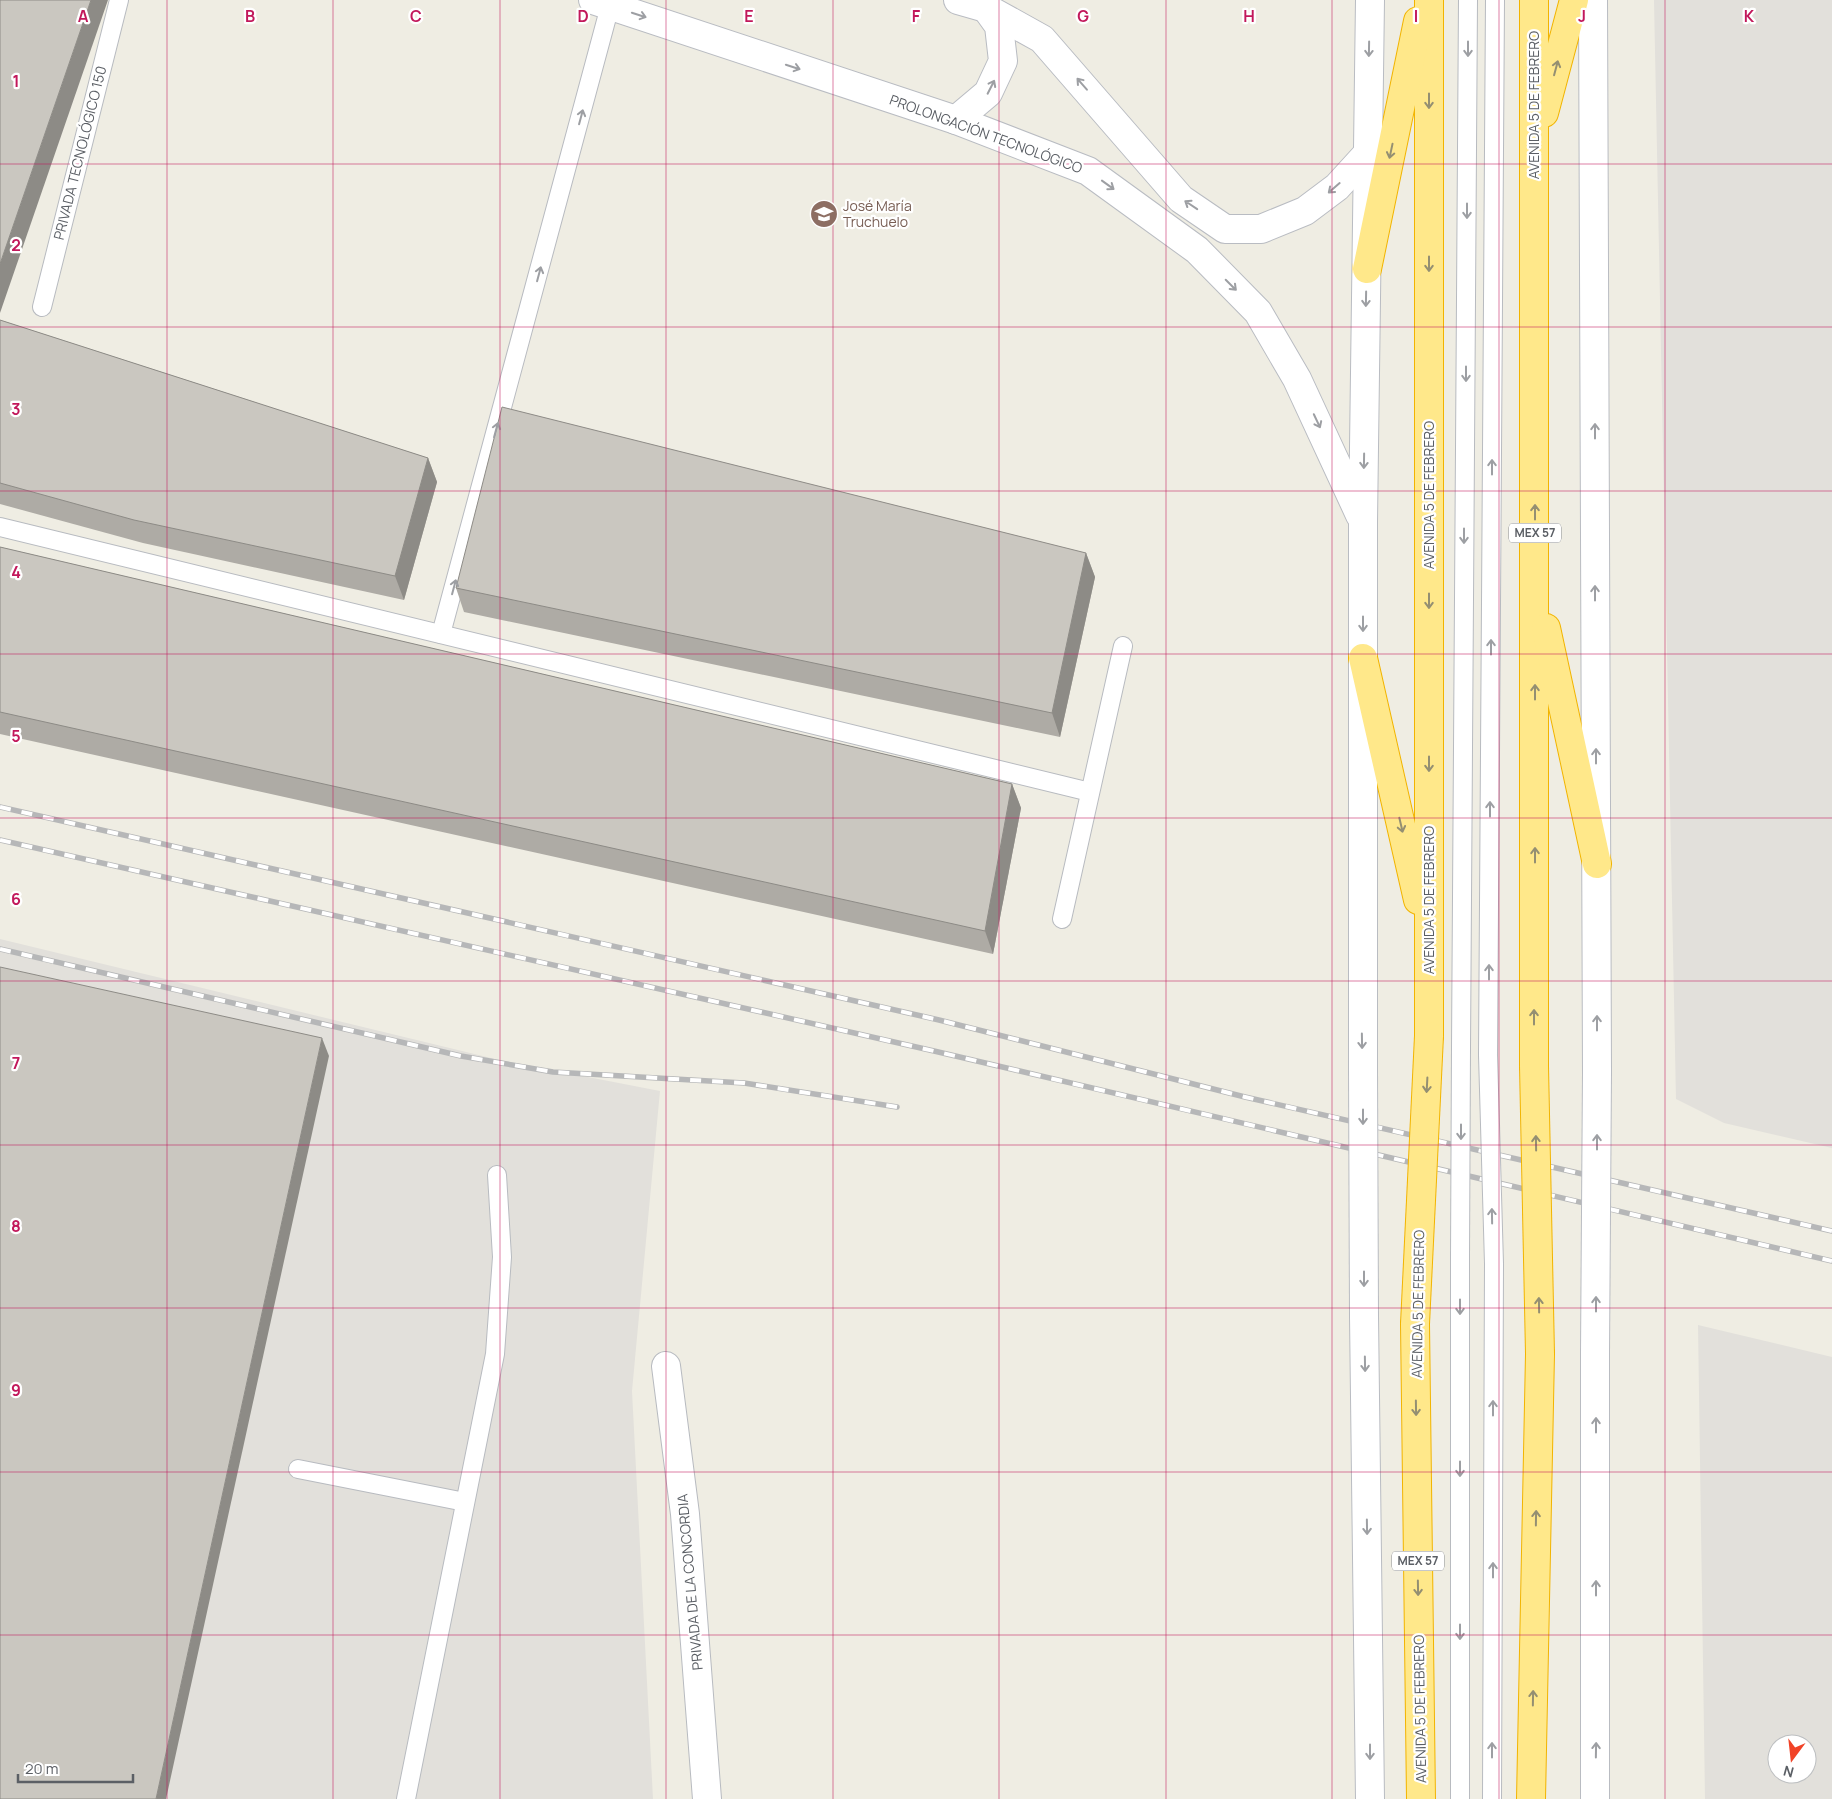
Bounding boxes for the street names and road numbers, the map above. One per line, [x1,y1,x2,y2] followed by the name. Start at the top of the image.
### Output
[1524,31,1543,179] street label: AVENIDA 5 DE FEBRERO
[49,64,110,242] street label: PRIVADA TECNOLÓGICO 150
[887,90,1085,177] street label: PROLONGACIÓN TECNOLÓGICO
[1419,421,1438,569] street label: AVENIDA 5 DE FEBRERO
[1509,524,1561,542] road number: MEX 57
[1419,826,1438,974] street label: AVENIDA 5 DE FEBRERO
[1407,1230,1428,1378] street label: AVENIDA 5 DE FEBRERO
[672,1493,707,1671] street label: PRIVADA DE LA CONCORDIA
[1392,1552,1444,1570] road number: MEX 57
[1409,1635,1430,1783] street label: AVENIDA 5 DE FEBRERO

